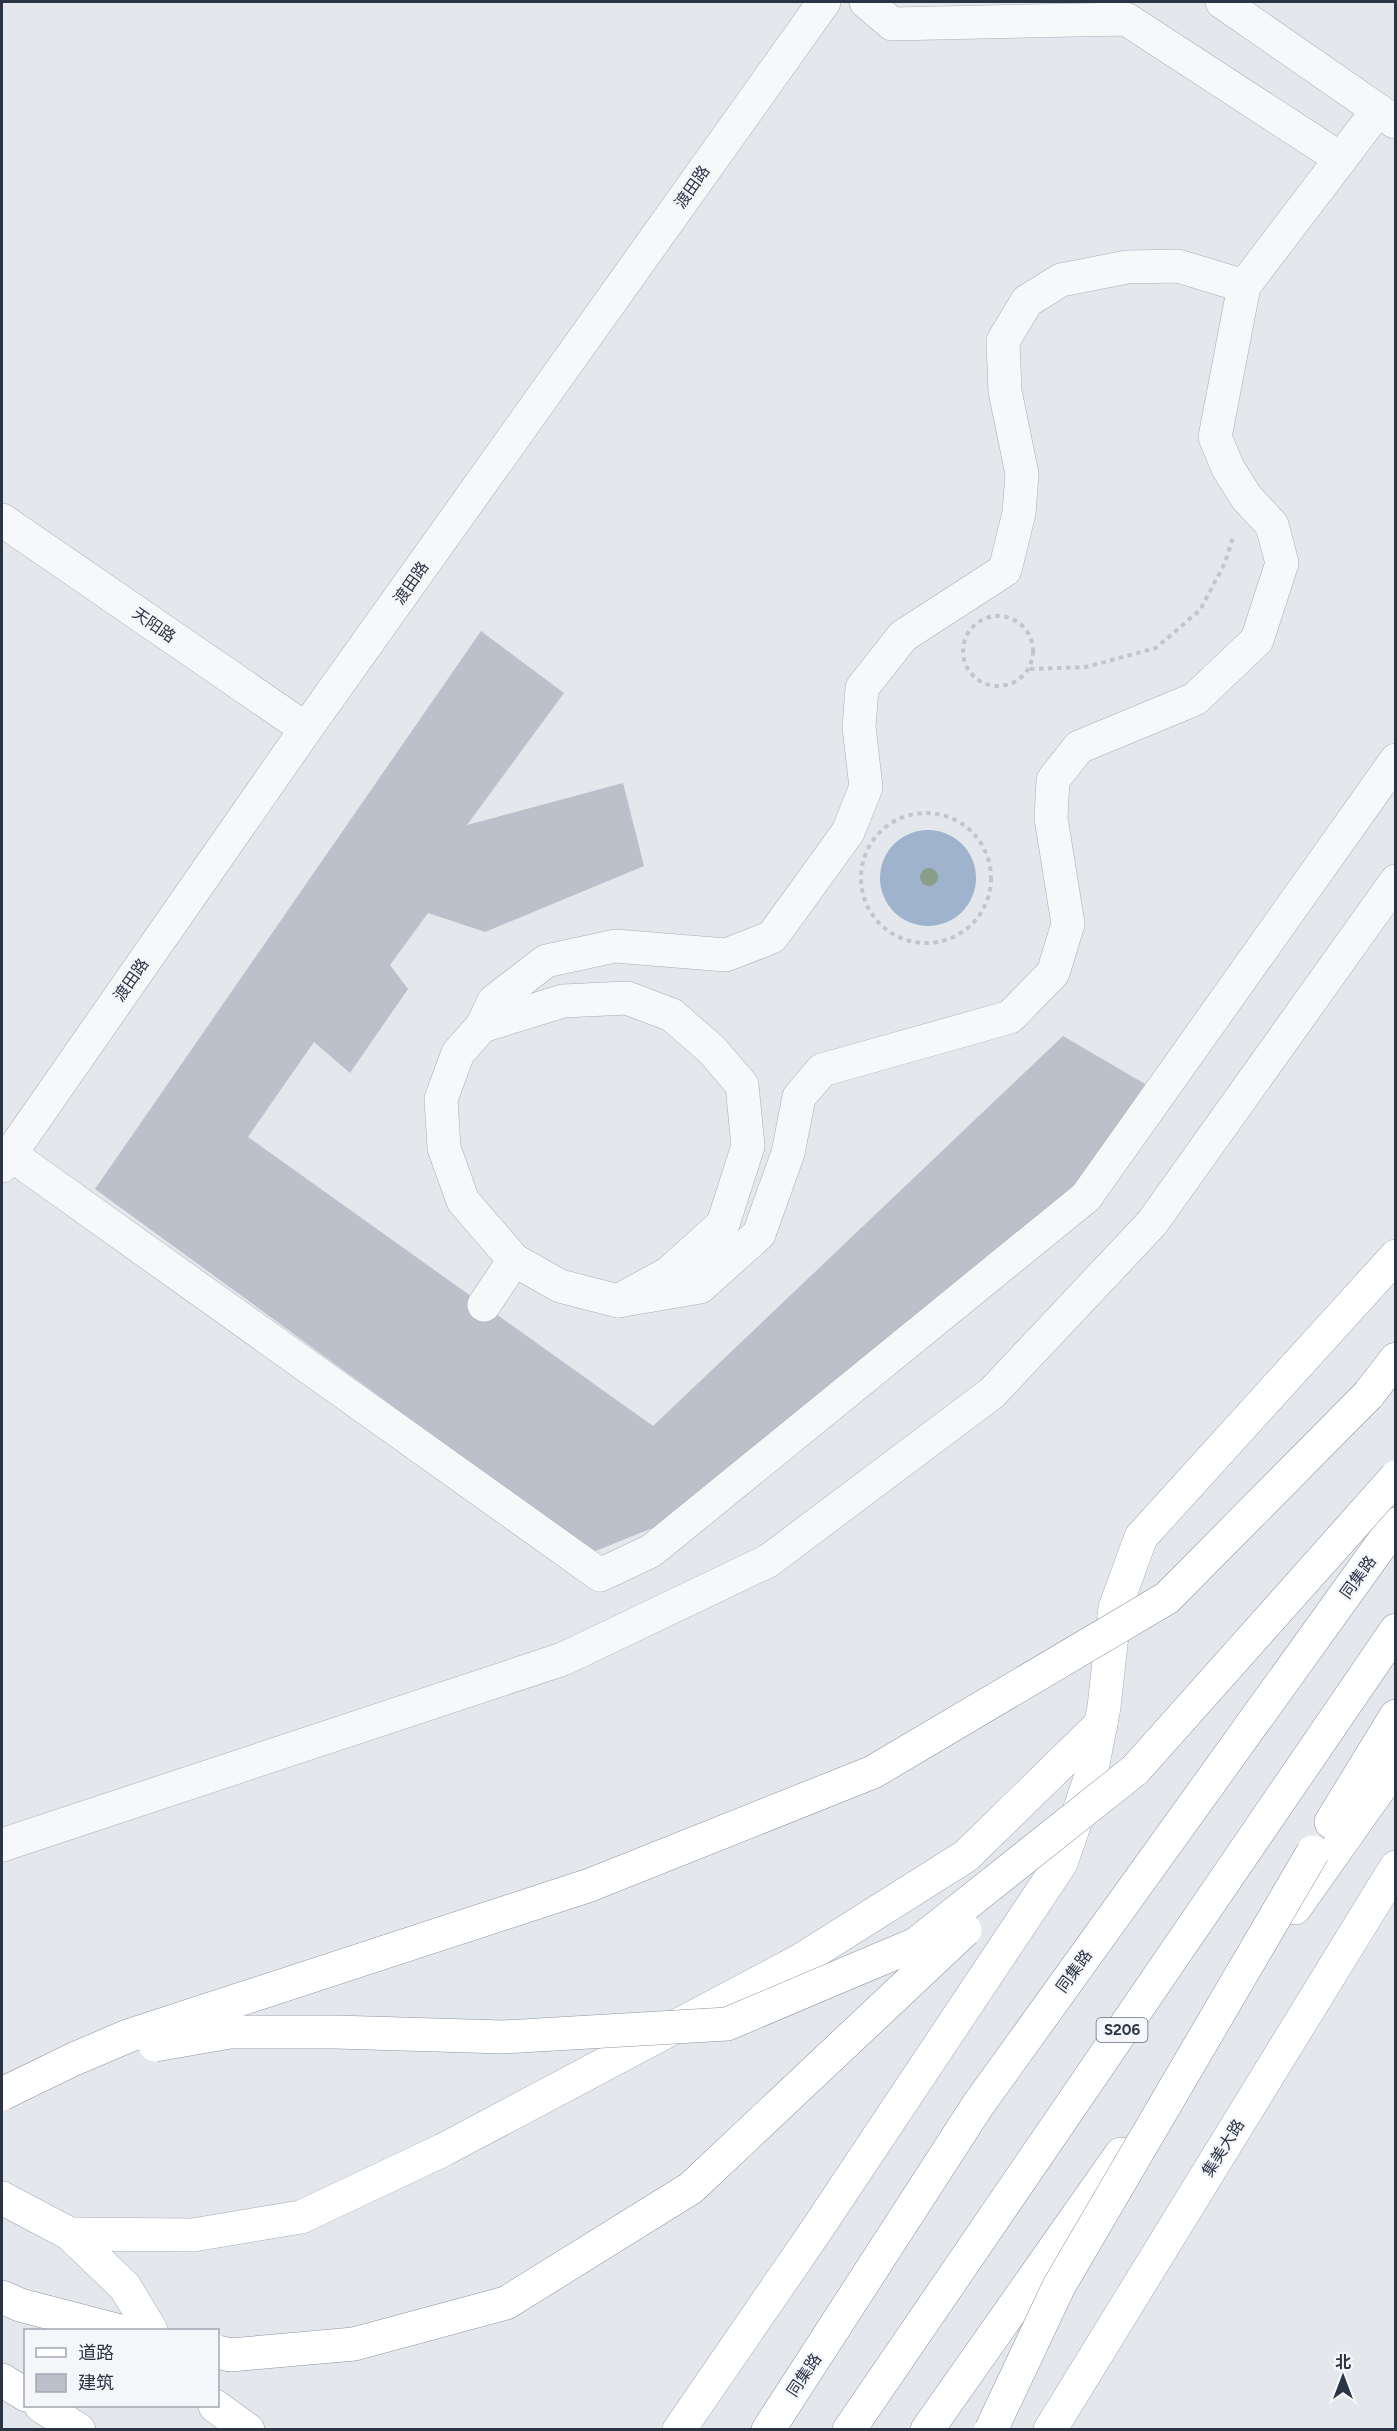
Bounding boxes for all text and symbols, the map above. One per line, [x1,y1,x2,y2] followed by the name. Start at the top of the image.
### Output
[670,162,714,212] street label: 渡田路
[389,558,433,608] street label: 渡田路
[129,603,179,647] street label: 天阳路
[109,955,153,1005] street label: 渡田路
[1336,1552,1380,1602] street label: 同集路
[1052,1946,1096,1996] street label: 同集路
[1096,2018,1148,2042] road number: S206
[1198,2116,1248,2180] street label: 集美大路
[24,2329,219,2407] legend
[78,2342,114,2364] text: 道路
[1313,2347,1373,2407] north arrow
[783,2350,825,2400] street label: 同集路
[1335,2353,1351,2372] text: 北
[78,2372,114,2394] text: 建筑

